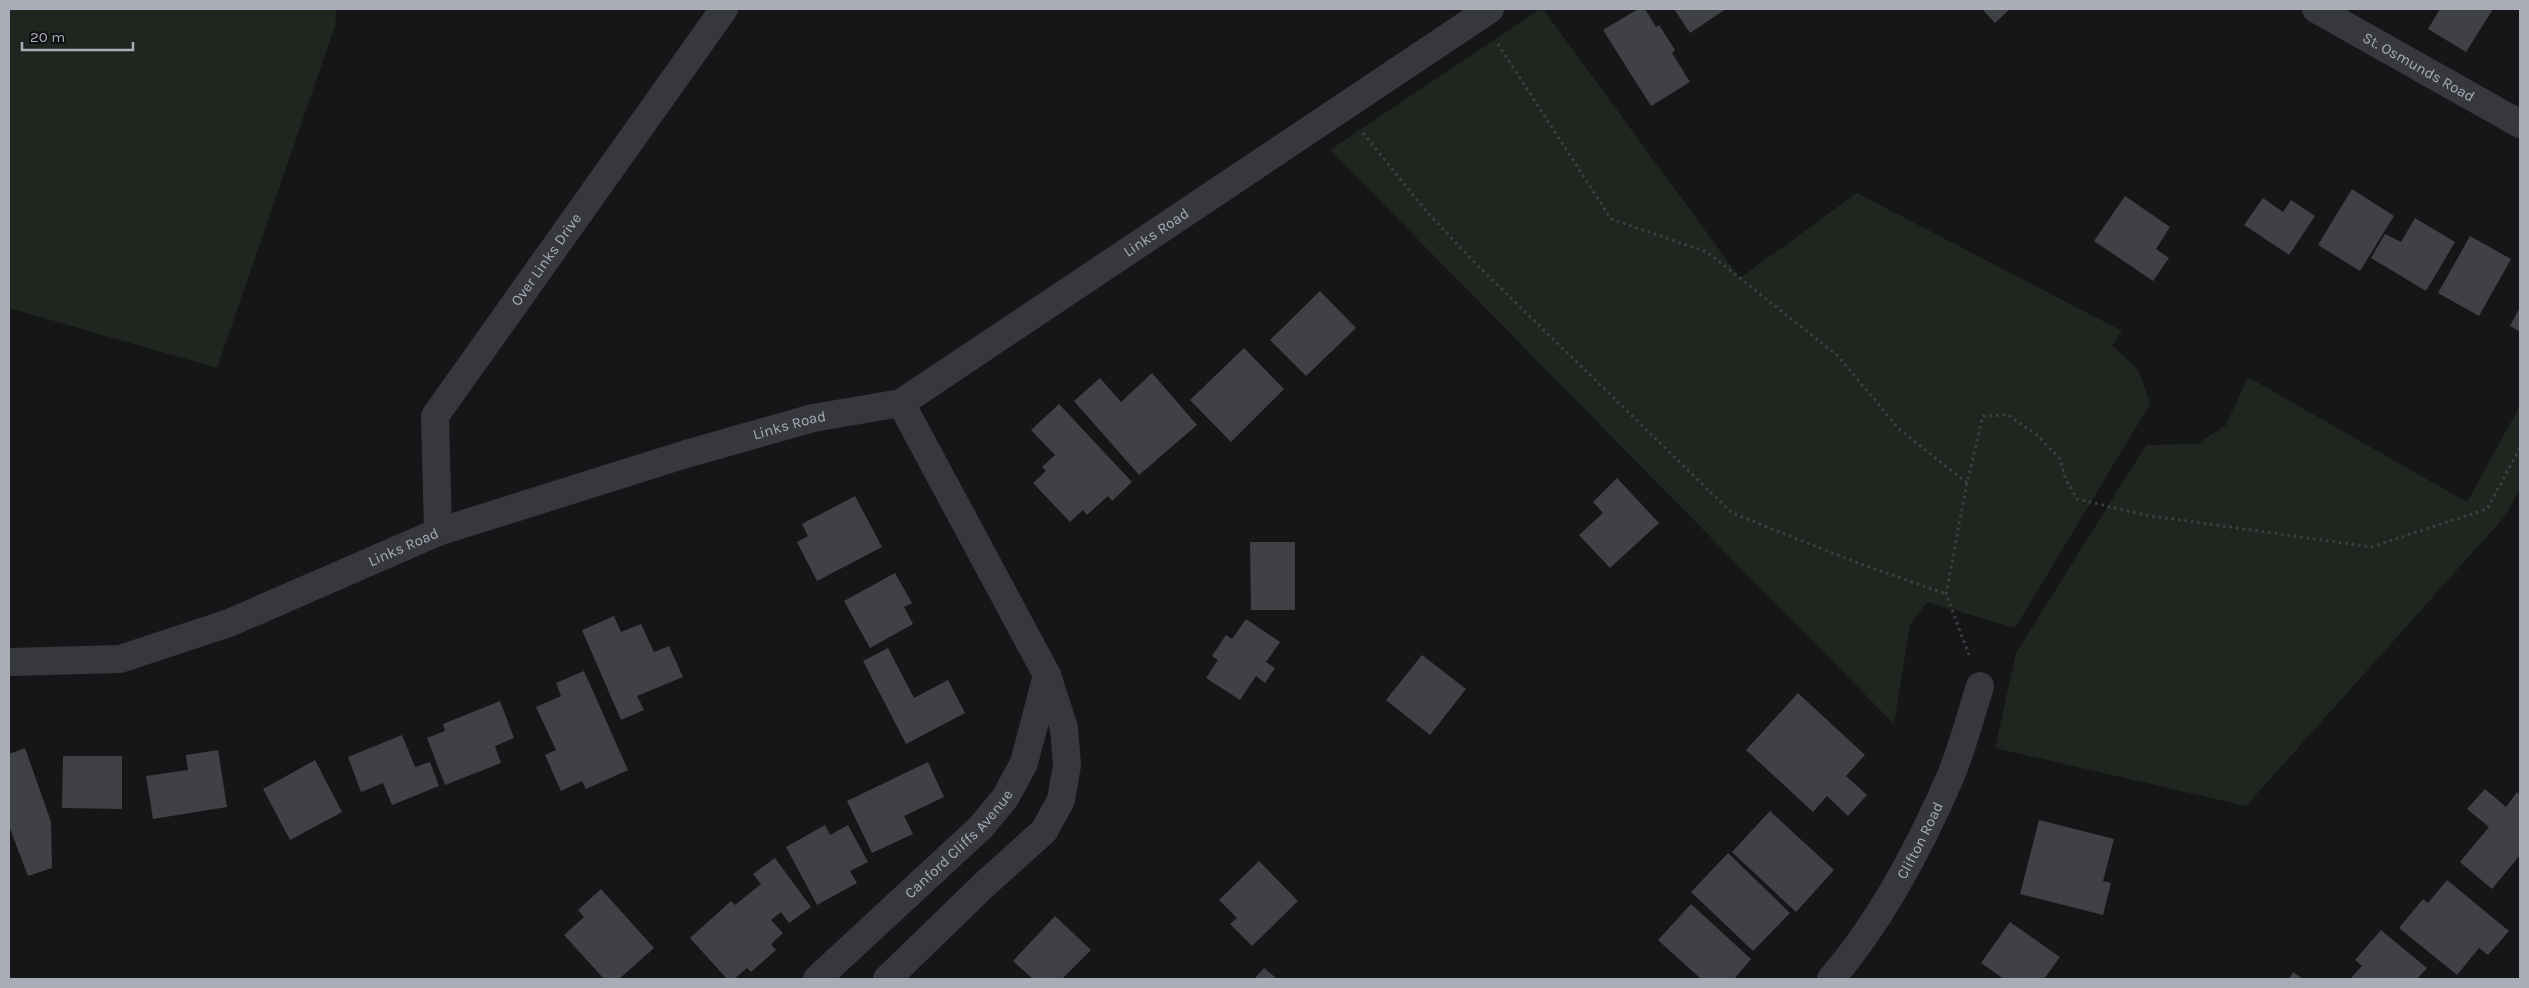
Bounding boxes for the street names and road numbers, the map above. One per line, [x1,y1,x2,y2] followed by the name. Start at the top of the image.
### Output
[2360,28,2478,106] street label: St. Osmunds Road
[1120,204,1192,261] street label: Links Road
[507,210,585,309] street label: Over Links Drive
[751,407,827,444] street label: Links Road
[365,524,441,570] street label: Links Road
[901,787,1017,902] street label: Canford Cliffs Avenue
[1893,799,1947,882] street label: Clifton Road

